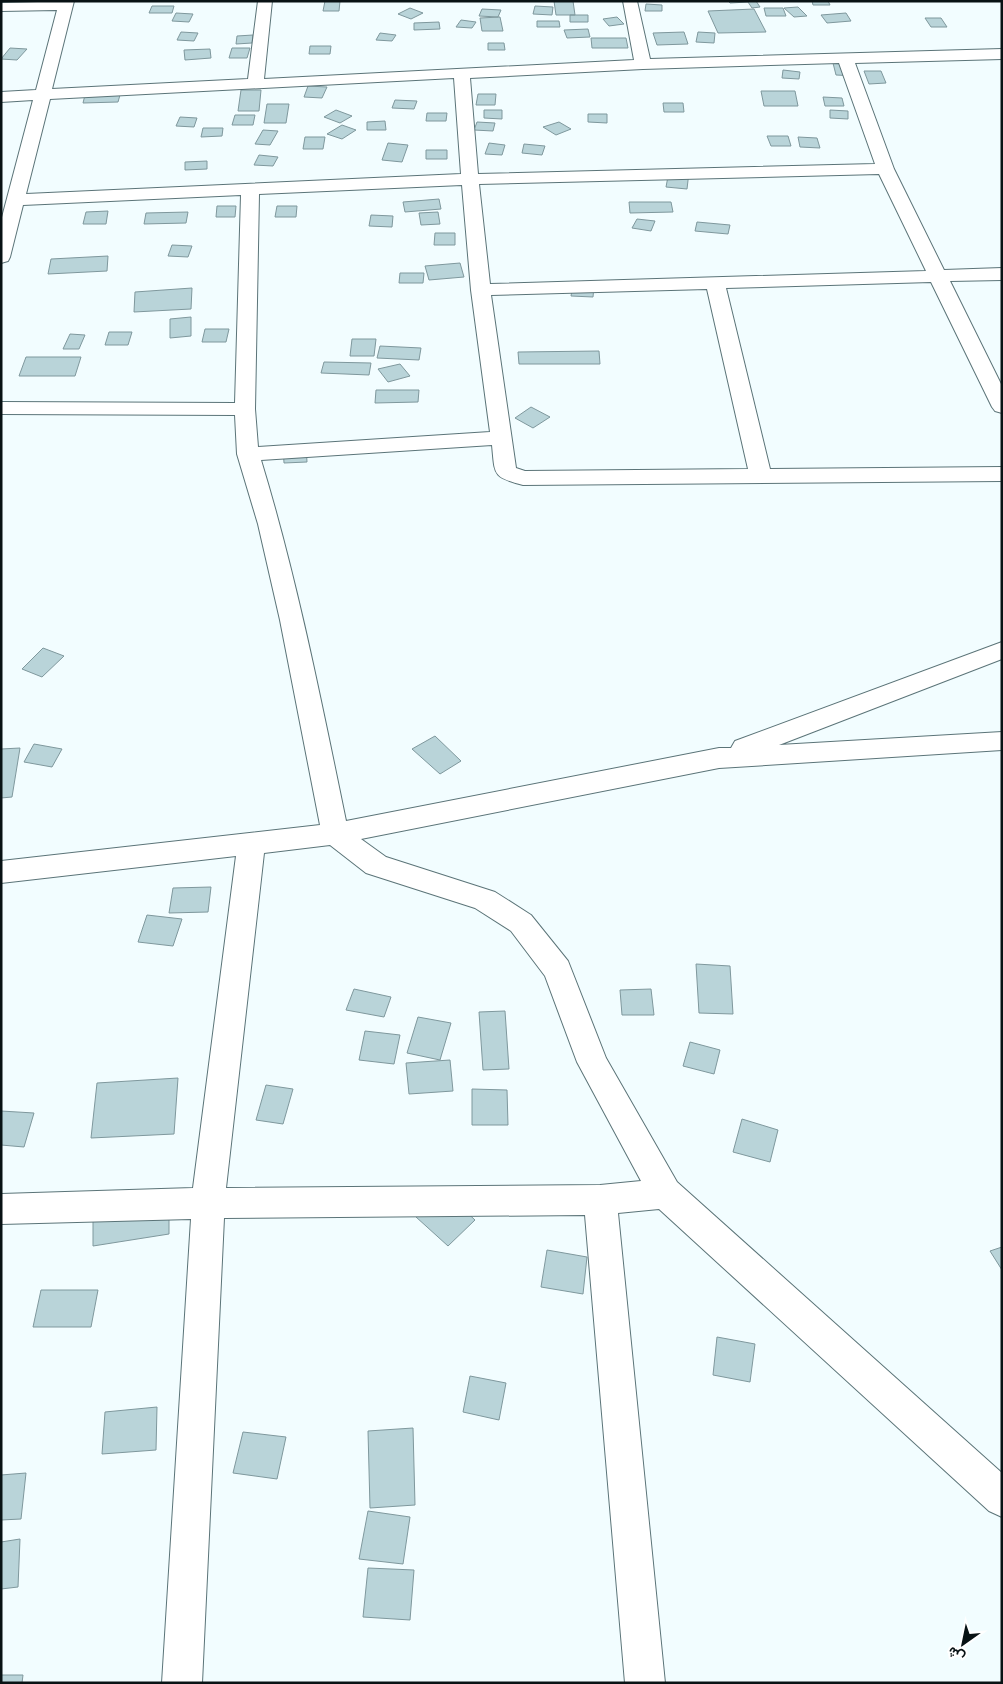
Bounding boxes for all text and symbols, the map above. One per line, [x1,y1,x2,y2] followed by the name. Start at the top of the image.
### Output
[938,1619,988,1669] north arrow
[944,1643,968,1666] text: ش

